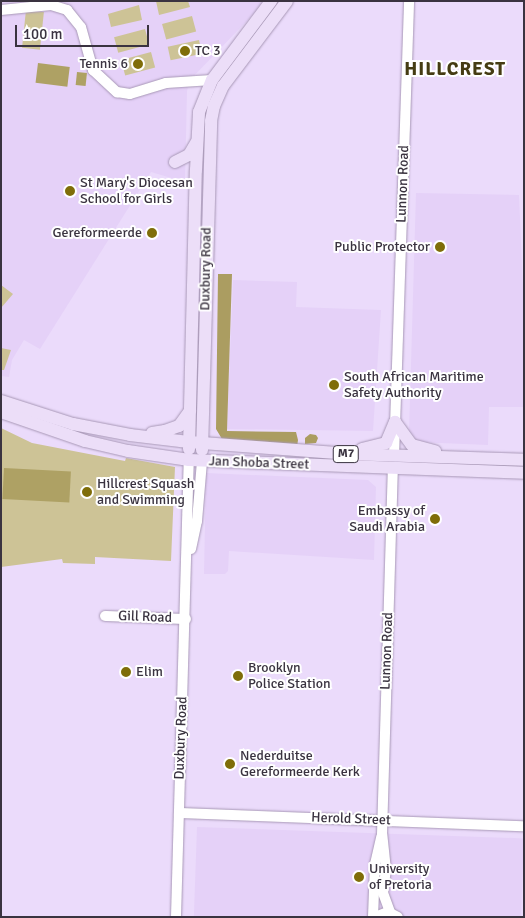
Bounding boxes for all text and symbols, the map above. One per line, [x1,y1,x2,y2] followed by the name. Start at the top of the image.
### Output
[18,15,151,47] scale bar
[23,25,63,43] text: 100 m
[195,43,221,59] place label: TC 3
[179,45,191,57] marker: TC 3
[79,56,128,72] place label: Tennis 6
[132,58,144,70] marker: Tennis 6
[403,59,507,81] district label: HILLCREST
[393,145,413,223] street label: Lunnon Road
[80,175,193,208] place label: St Mary's Diocesan School for Girls
[64,185,76,197] marker: St Mary's Diocesan School for Girls
[52,225,142,241] place label: Gereformeerde
[146,227,158,239] marker: Gereformeerde
[197,227,215,311] street label: Duxbury Road
[334,239,430,255] place label: Public Protector
[434,241,446,253] marker: Public Protector
[344,369,484,402] place label: South African Maritime Safety Authority
[328,379,340,391] marker: South African Maritime Safety Authority
[332,444,360,464] road number: M7
[209,453,309,473] street label: Jan Shoba Street
[97,476,194,508] place label: Hillcrest Squash and Swimming
[81,486,93,498] marker: Hillcrest Squash and Swimming
[349,503,425,536] place label: Embassy of Saudi Arabia
[429,513,441,525] marker: Embassy of Saudi Arabia
[118,608,172,626] street label: Gill Road
[377,612,397,690] street label: Lunnon Road
[248,660,331,692] place label: Brooklyn Police Station
[136,664,163,680] place label: Elim
[120,666,132,678] marker: Elim
[232,670,244,682] marker: Brooklyn Police Station
[171,696,191,780] street label: Duxbury Road
[240,748,360,780] place label: Nederduitse Gereformeerde Kerk
[224,758,236,770] marker: Nederduitse Gereformeerde Kerk
[311,809,391,829] street label: Herold Street
[369,861,432,894] place label: University of Pretoria
[353,871,365,883] marker: University of Pretoria

